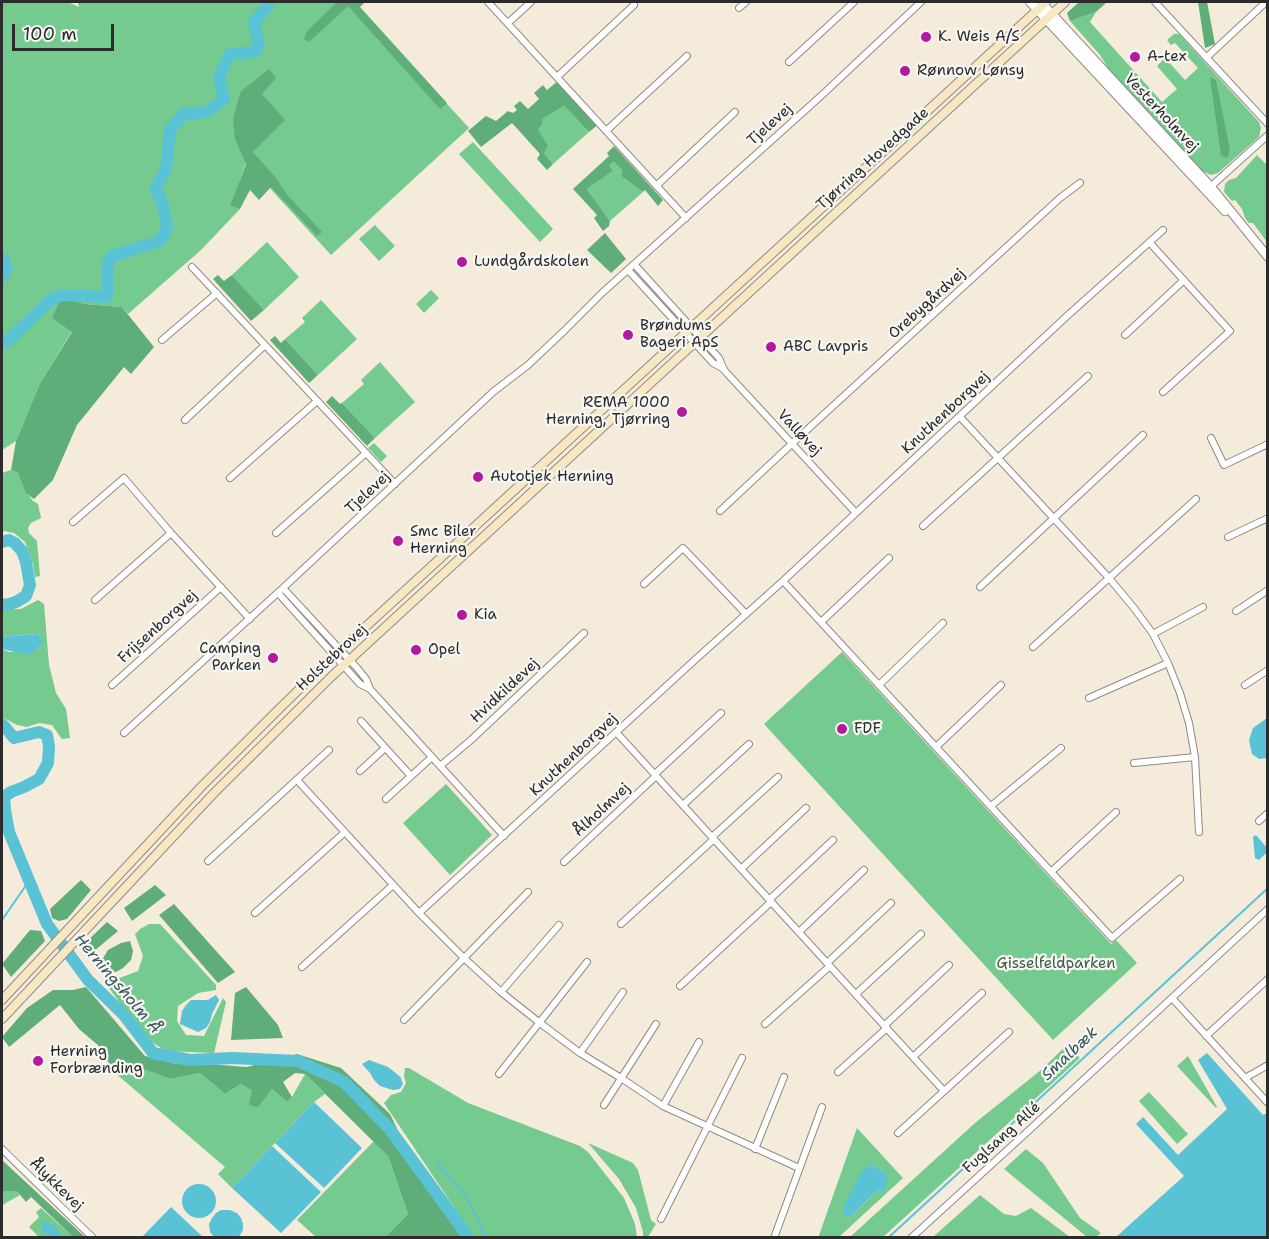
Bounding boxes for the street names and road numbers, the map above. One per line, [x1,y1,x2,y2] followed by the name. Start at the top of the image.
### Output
[1120,70,1202,156] street label: Vesterholmvej
[744,100,796,150] street label: Tjelevej
[813,104,933,214] street label: Tjørring Hovedgade
[885,265,969,343] street label: Orebygårdvej
[899,368,993,458] street label: Knuthenborgvej
[773,406,825,460] street label: Valløvej
[342,468,394,518] street label: Tjelevej
[115,587,201,667] street label: Frijsenborgvej
[293,621,371,695] street label: Holstebrovej
[467,655,543,727] street label: Hvidkildevej
[527,710,621,800] street label: Knuthenborgvej
[570,779,634,841] street label: Ålholmvej
[959,1098,1045,1178] street label: Fuglsang Allé
[25,1155,87,1215] street label: Ålykkevej

